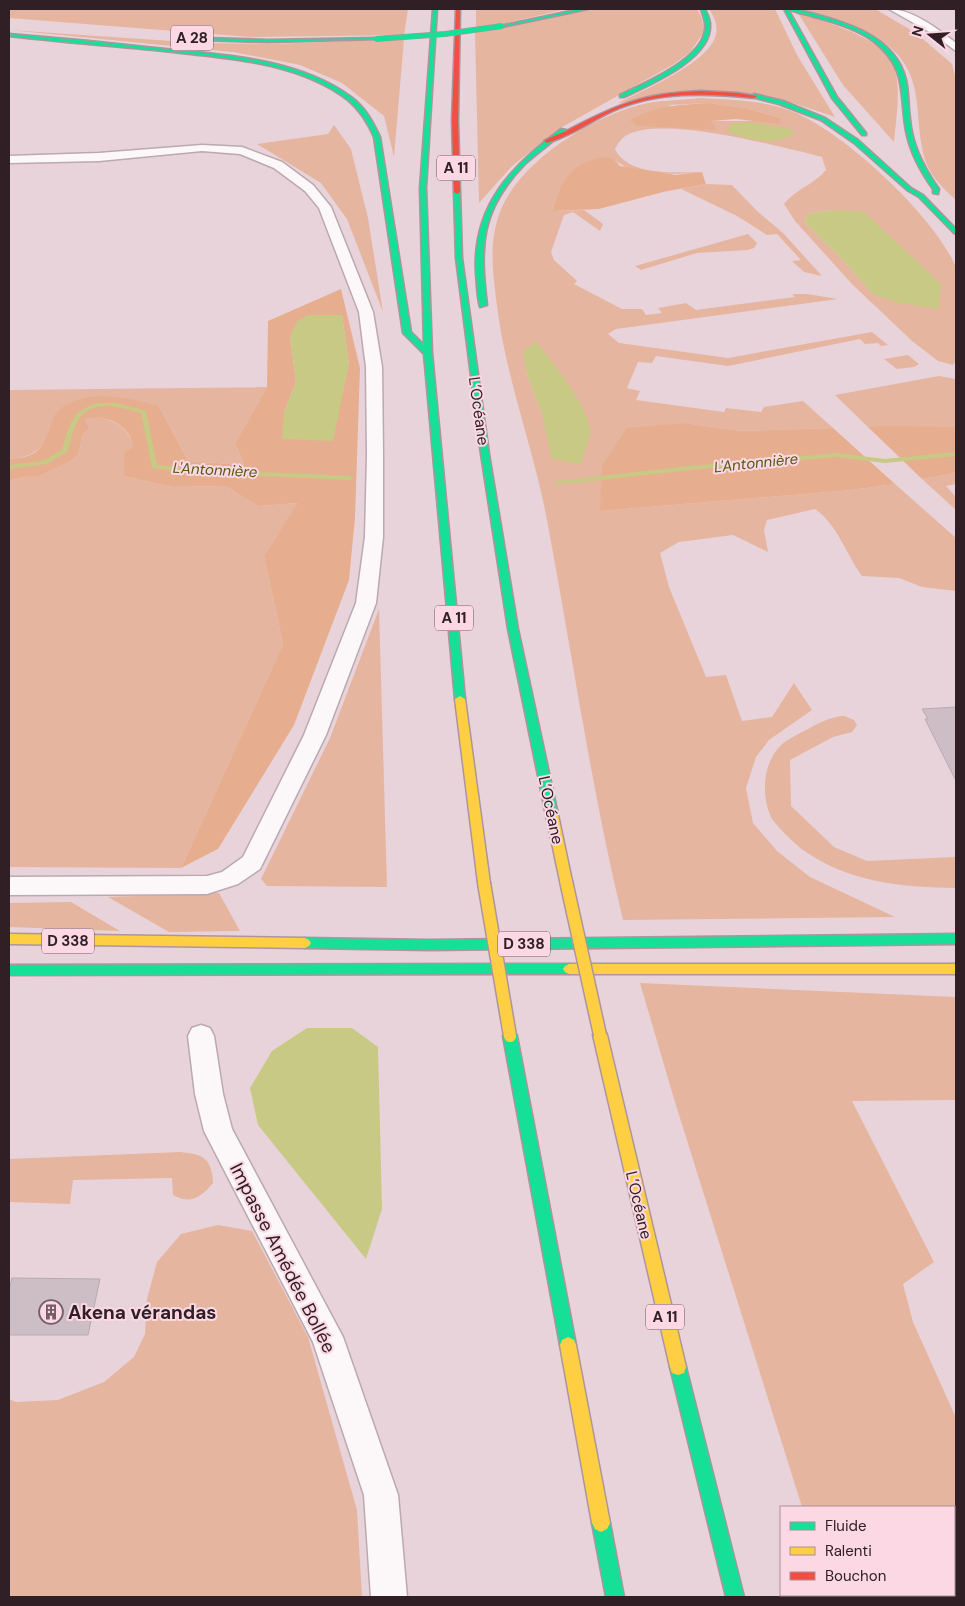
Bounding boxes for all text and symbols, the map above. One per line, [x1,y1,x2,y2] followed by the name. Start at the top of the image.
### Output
[905,10,955,60] north arrow
[907,24,928,39] text: N
[171,26,213,50] road number: A 28
[437,156,475,180] road number: A 11
[464,375,494,447] street label: L’Océane
[713,449,800,477] water label: L'Antonnière
[172,458,258,482] water label: L'Antonnière
[435,606,473,630] road number: A 11
[534,774,568,846] street label: L’Océane
[42,928,94,954] road number: D 338
[498,932,550,956] road number: D 338
[224,1159,342,1357] street label: Impasse Amédée Bollée
[621,1169,657,1241] street label: L’Océane
[38,1299,64,1325] building icon: Akena vérandas
[68,1300,216,1325] place label: Akena vérandas
[646,1304,684,1330] road number: A 11
[780,1506,955,1596] legend
[825,1516,867,1536] text: Fluide
[825,1541,872,1561] text: Ralenti
[825,1566,886,1586] text: Bouchon

